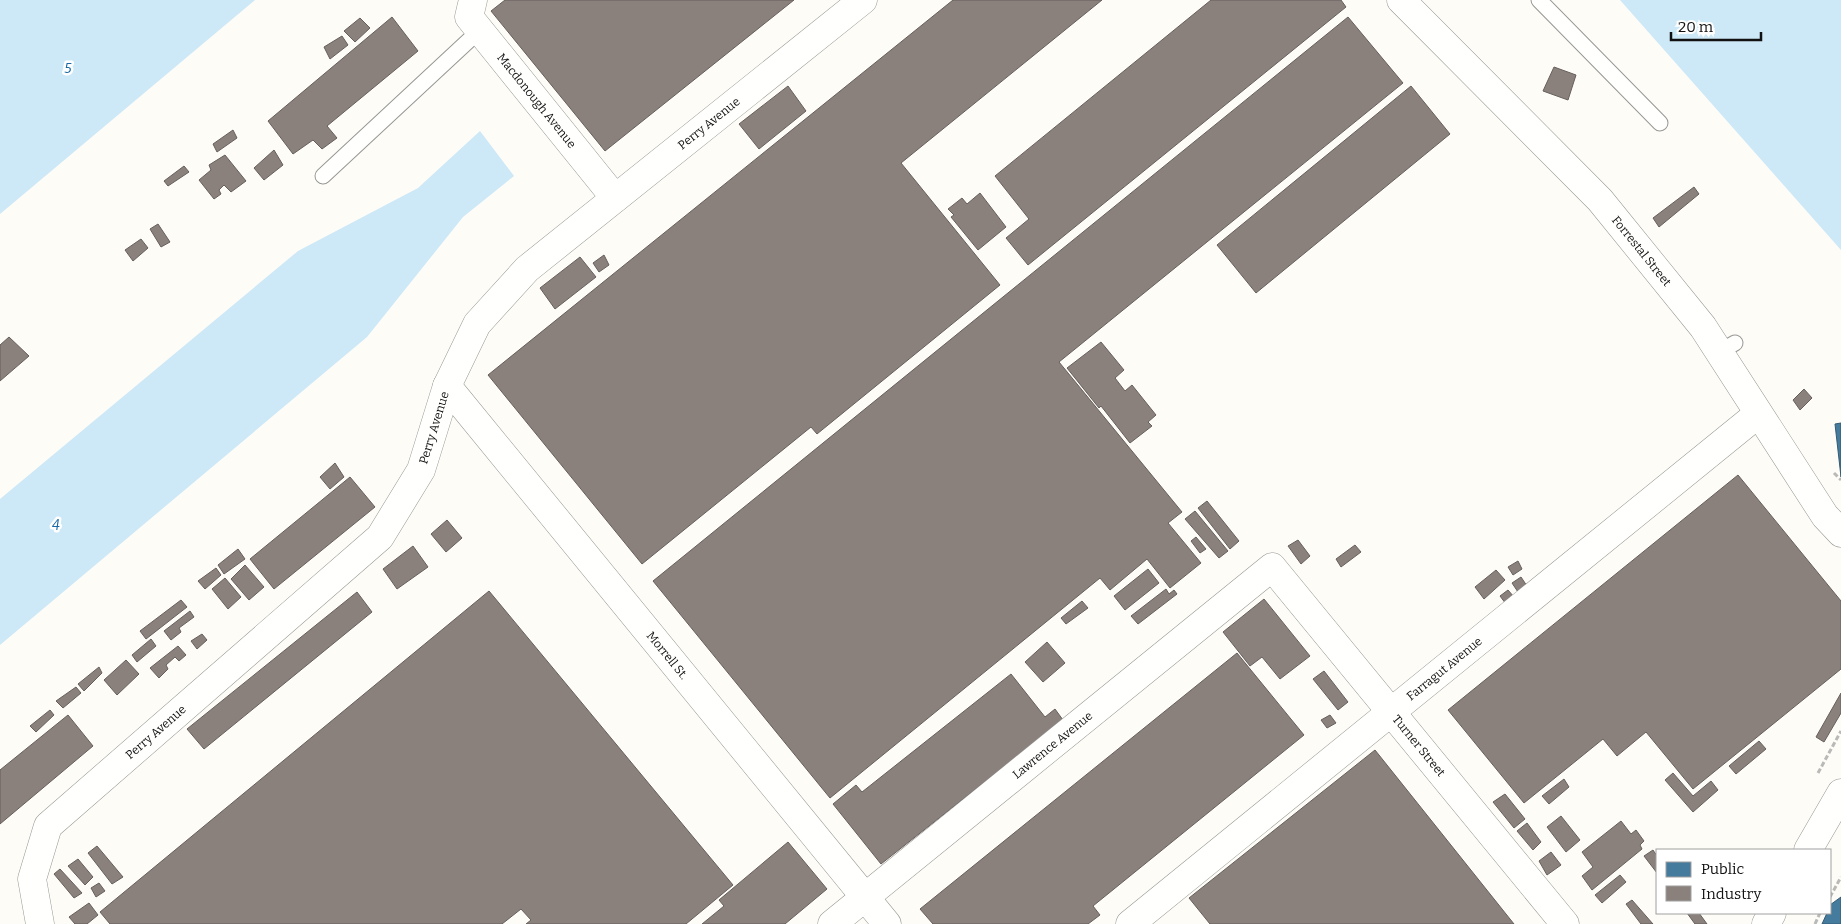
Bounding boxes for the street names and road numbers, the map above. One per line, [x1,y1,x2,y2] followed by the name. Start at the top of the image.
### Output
[494,50,579,151] street label: Macdonough Avenue
[675,94,743,152] street label: Perry Avenue
[1609,213,1674,290] street label: Forrestal Street
[416,390,452,466] street label: Perry Avenue
[644,629,691,682] street label: Morrell St.
[1404,634,1485,703] street label: Farragut Avenue
[123,702,189,762] street label: Perry Avenue
[1010,709,1095,782] street label: Lawrence Avenue
[1390,712,1448,780] street label: Turner Street

